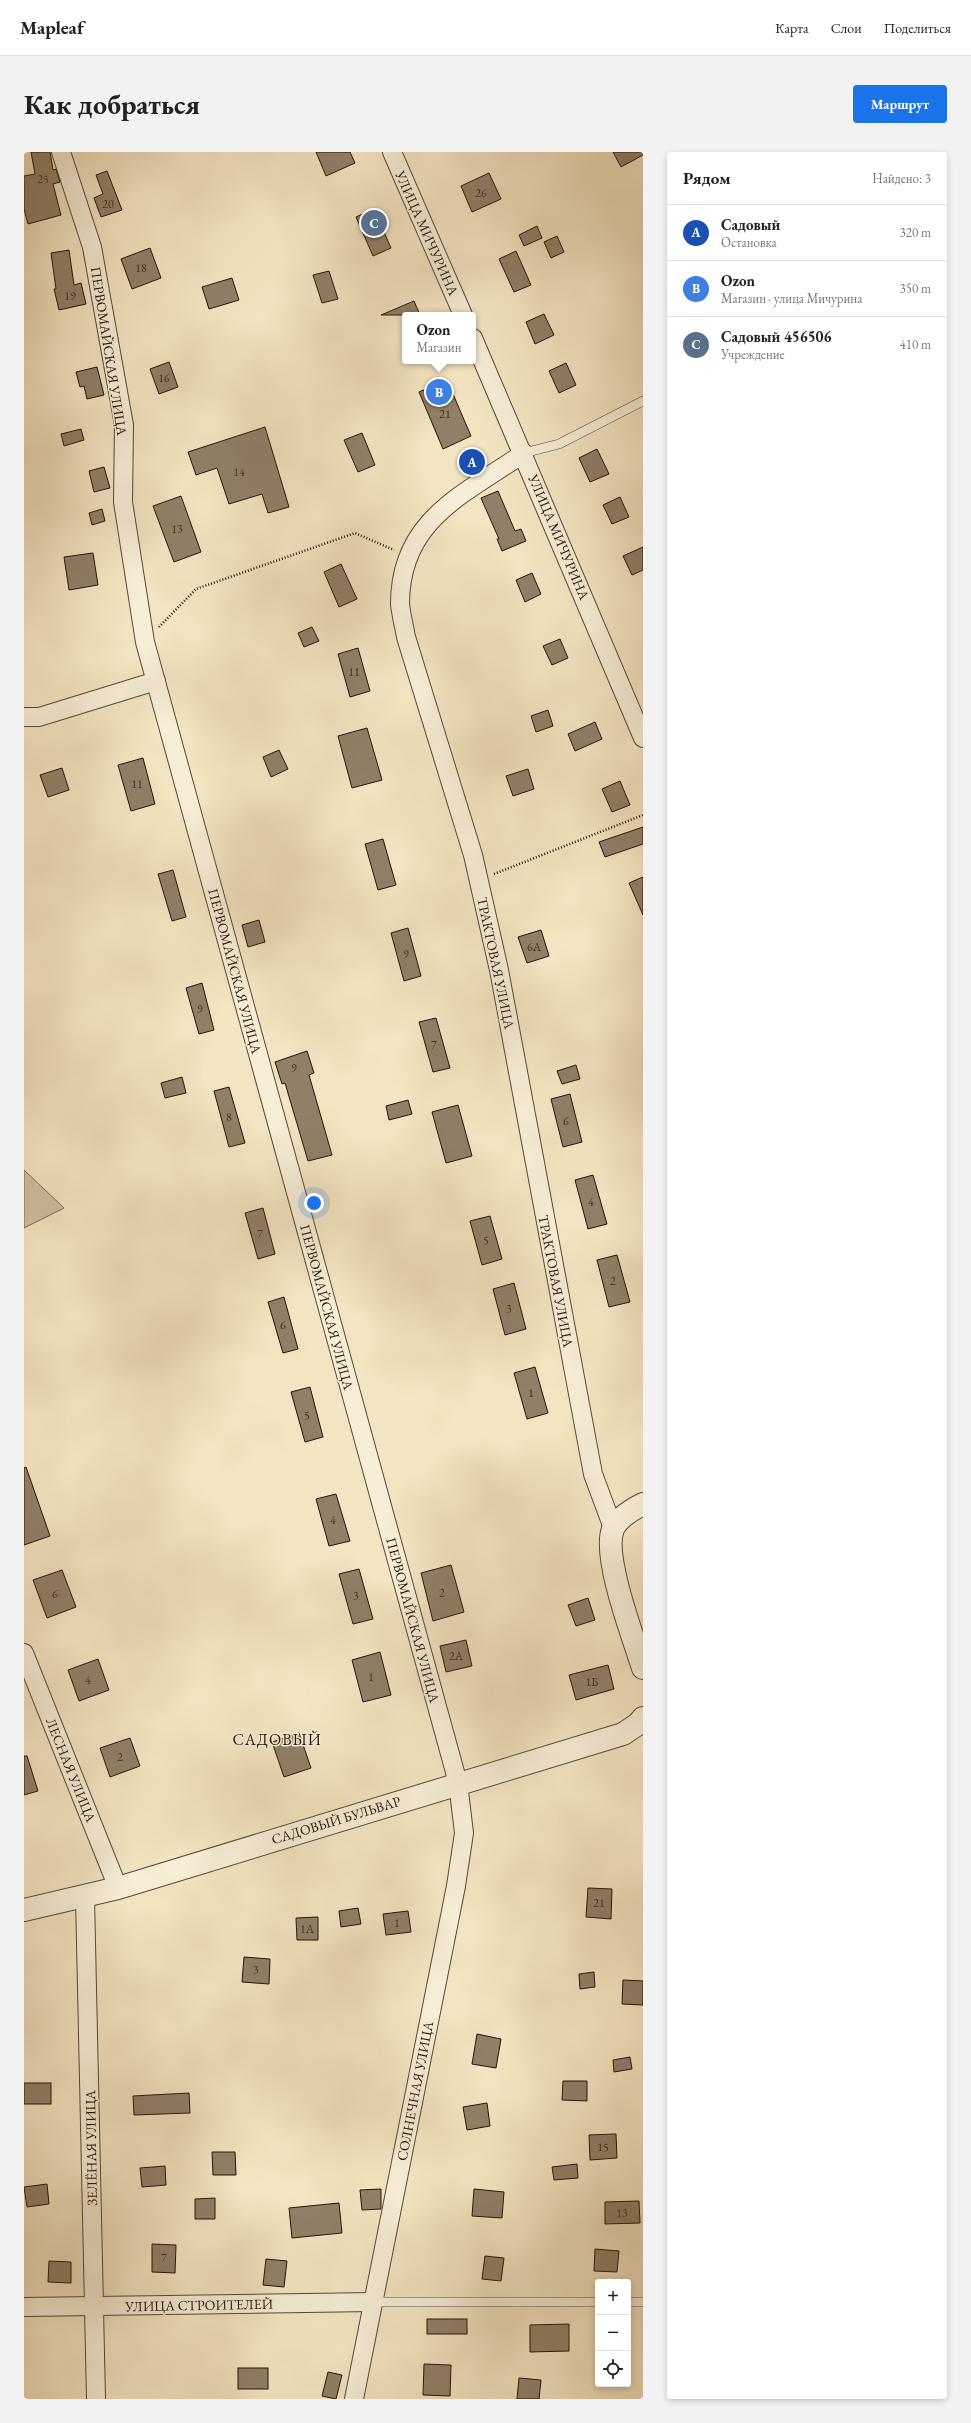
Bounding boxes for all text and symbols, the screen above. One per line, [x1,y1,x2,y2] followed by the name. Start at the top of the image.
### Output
[20,15,84,40] text: Mapleaf
[775,19,809,37] text: Карта
[831,19,862,37] text: Слои
[884,19,951,37] text: Поделиться
[853,85,947,123] button: Маршрут
[24,86,200,122] text: Как добраться
[391,167,463,299] street label: УЛИЦА МИЧУРИНА
[683,167,731,189] text: Рядом
[872,170,931,187] text: Найдено: 3
[37,171,49,187] house number: 25
[475,185,487,201] house number: 26
[102,196,114,212] house number: 20
[361,208,387,238] pin: C
[721,215,780,234] text: Садовый
[691,224,701,241] text: A
[900,224,931,241] text: 320 m
[721,234,777,251] text: Остановка
[135,260,147,276] house number: 18
[87,265,131,437] street label: ПЕРВОМАЙСКАЯ УЛИЦА
[721,271,755,290] text: Ozon
[692,280,700,297] text: B
[900,280,931,297] text: 350 m
[64,288,76,304] house number: 19
[721,290,862,307] text: Магазин · улица Мичурина
[402,312,476,364] popup
[417,320,451,339] text: Ozon
[721,327,832,346] text: Садовый 456506
[691,336,701,353] text: C
[900,336,931,353] text: 410 m
[417,339,461,356] text: Магазин
[721,346,785,363] text: Учреждение
[158,370,170,386] house number: 16
[426,377,452,407] pin: B
[439,406,451,422] house number: 21
[459,447,485,477] pin: A
[233,464,245,480] house number: 14
[524,471,594,603] street label: УЛИЦА МИЧУРИНА
[171,521,183,537] house number: 13
[348,664,360,680] house number: 11
[131,776,143,792] house number: 11
[204,886,266,1056] street label: ПЕРВОМАЙСКАЯ УЛИЦА
[473,895,519,1031] street label: ТРАКТОВАЯ УЛИЦА
[527,939,542,955] house number: 6А
[403,946,409,962] house number: 9
[197,1001,203,1017] house number: 9
[431,1037,437,1053] house number: 7
[291,1060,297,1076] house number: 9
[226,1109,232,1125] house number: 8
[563,1113,569,1129] house number: 6
[304,1193,324,1213] your location
[588,1194,594,1210] house number: 4
[534,1213,578,1349] street label: ТРАКТОВАЯ УЛИЦА
[296,1222,358,1392] street label: ПЕРВОМАЙСКАЯ УЛИЦА
[257,1226,263,1242] house number: 7
[483,1232,489,1248] house number: 5
[610,1273,616,1289] house number: 2
[506,1301,512,1317] house number: 3
[280,1317,286,1333] house number: 6
[528,1385,534,1401] house number: 1
[304,1407,310,1423] house number: 5
[330,1512,336,1528] house number: 4
[382,1535,444,1705] street label: ПЕРВОМАЙСКАЯ УЛИЦА
[439,1585,445,1601] house number: 2
[52,1586,58,1602] house number: 6
[353,1588,359,1604] house number: 3
[449,1648,464,1664] house number: 2А
[368,1669,374,1685] house number: 1
[85,1672,91,1688] house number: 4
[586,1674,598,1690] house number: 1Б
[42,1715,100,1825] street label: ЛЕСНАЯ УЛИЦА
[232,1729,322,1750] district label: САДОВЫЙ
[117,1749,123,1765] house number: 2
[269,1792,403,1848] street label: САДОВЫЙ БУЛЬВАР
[593,1895,605,1911] house number: 21
[394,1915,400,1931] house number: 1
[300,1921,315,1937] house number: 1А
[253,1962,259,1978] house number: 3
[393,2019,437,2162] street label: СОЛНЕЧНАЯ УЛИЦА
[81,2090,101,2206] street label: ЗЕЛЁНАЯ УЛИЦА
[597,2139,609,2155] house number: 15
[616,2205,628,2221] house number: 13
[161,2250,167,2266] house number: 7
[595,2279,631,2387] map controls
[595,2279,631,2315] button: +
[124,2295,274,2315] street label: УЛИЦА СТРОИТЕЛЕЙ
[595,2315,631,2351] button: −
[595,2351,631,2387] button: locate

